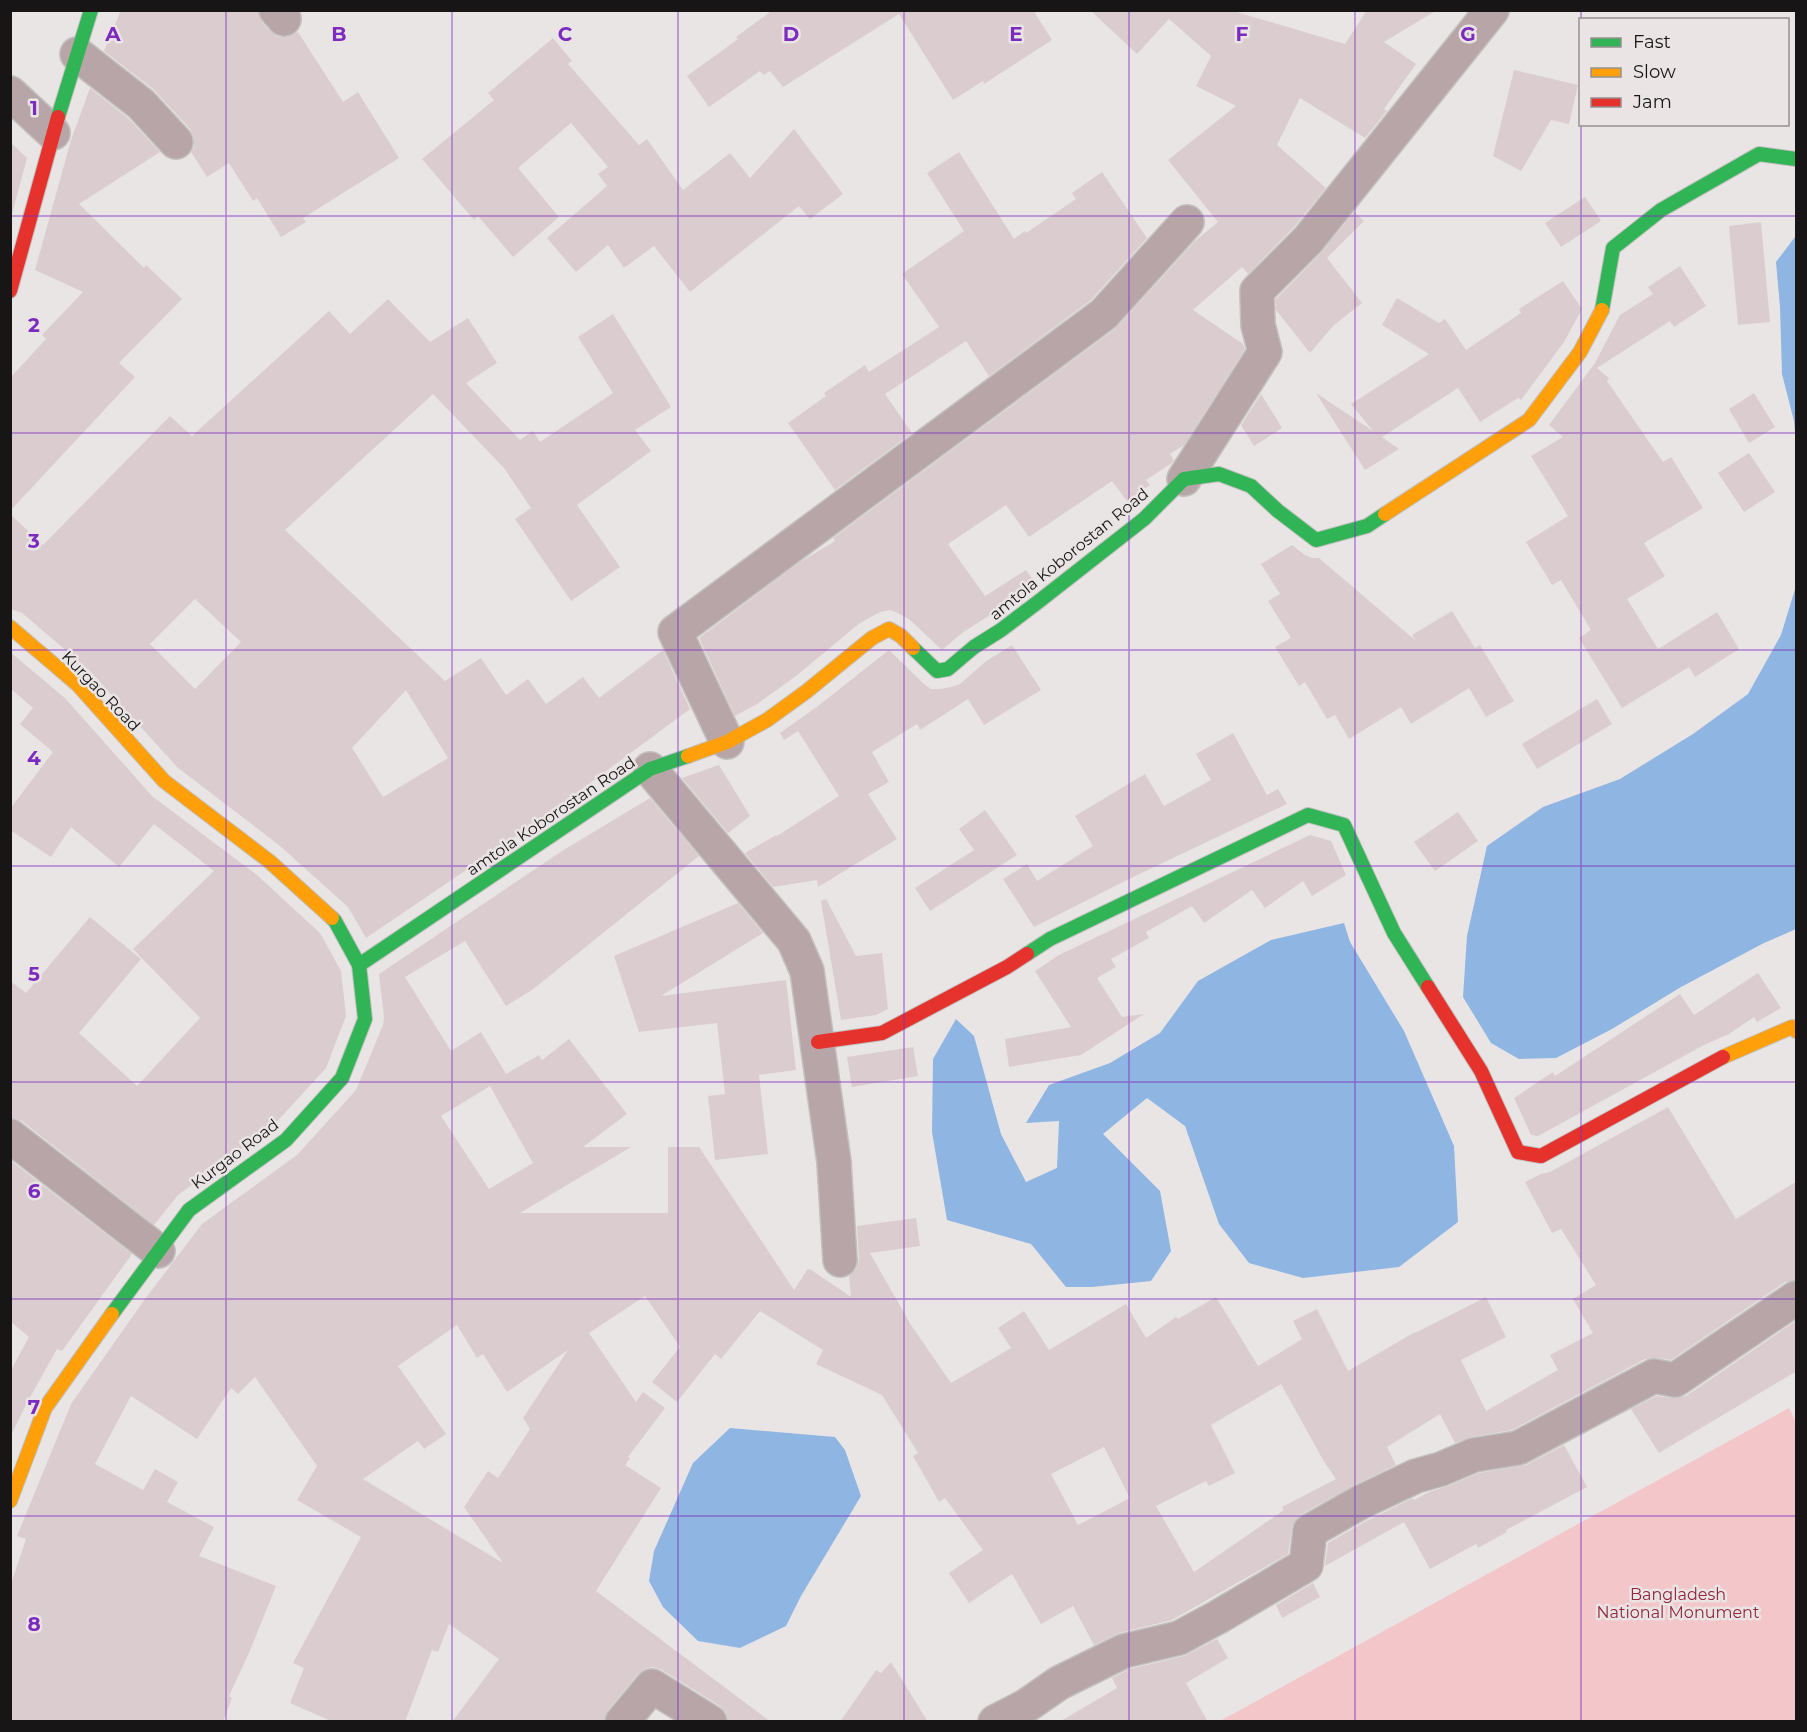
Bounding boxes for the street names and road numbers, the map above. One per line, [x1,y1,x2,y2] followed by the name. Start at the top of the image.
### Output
[986,484,1152,624] street label: amtola Koborostan Road
[58,647,144,735] street label: Kurgao Road
[463,752,639,880] street label: amtola Koborostan Road
[188,1115,282,1193] street label: Kurgao Road

